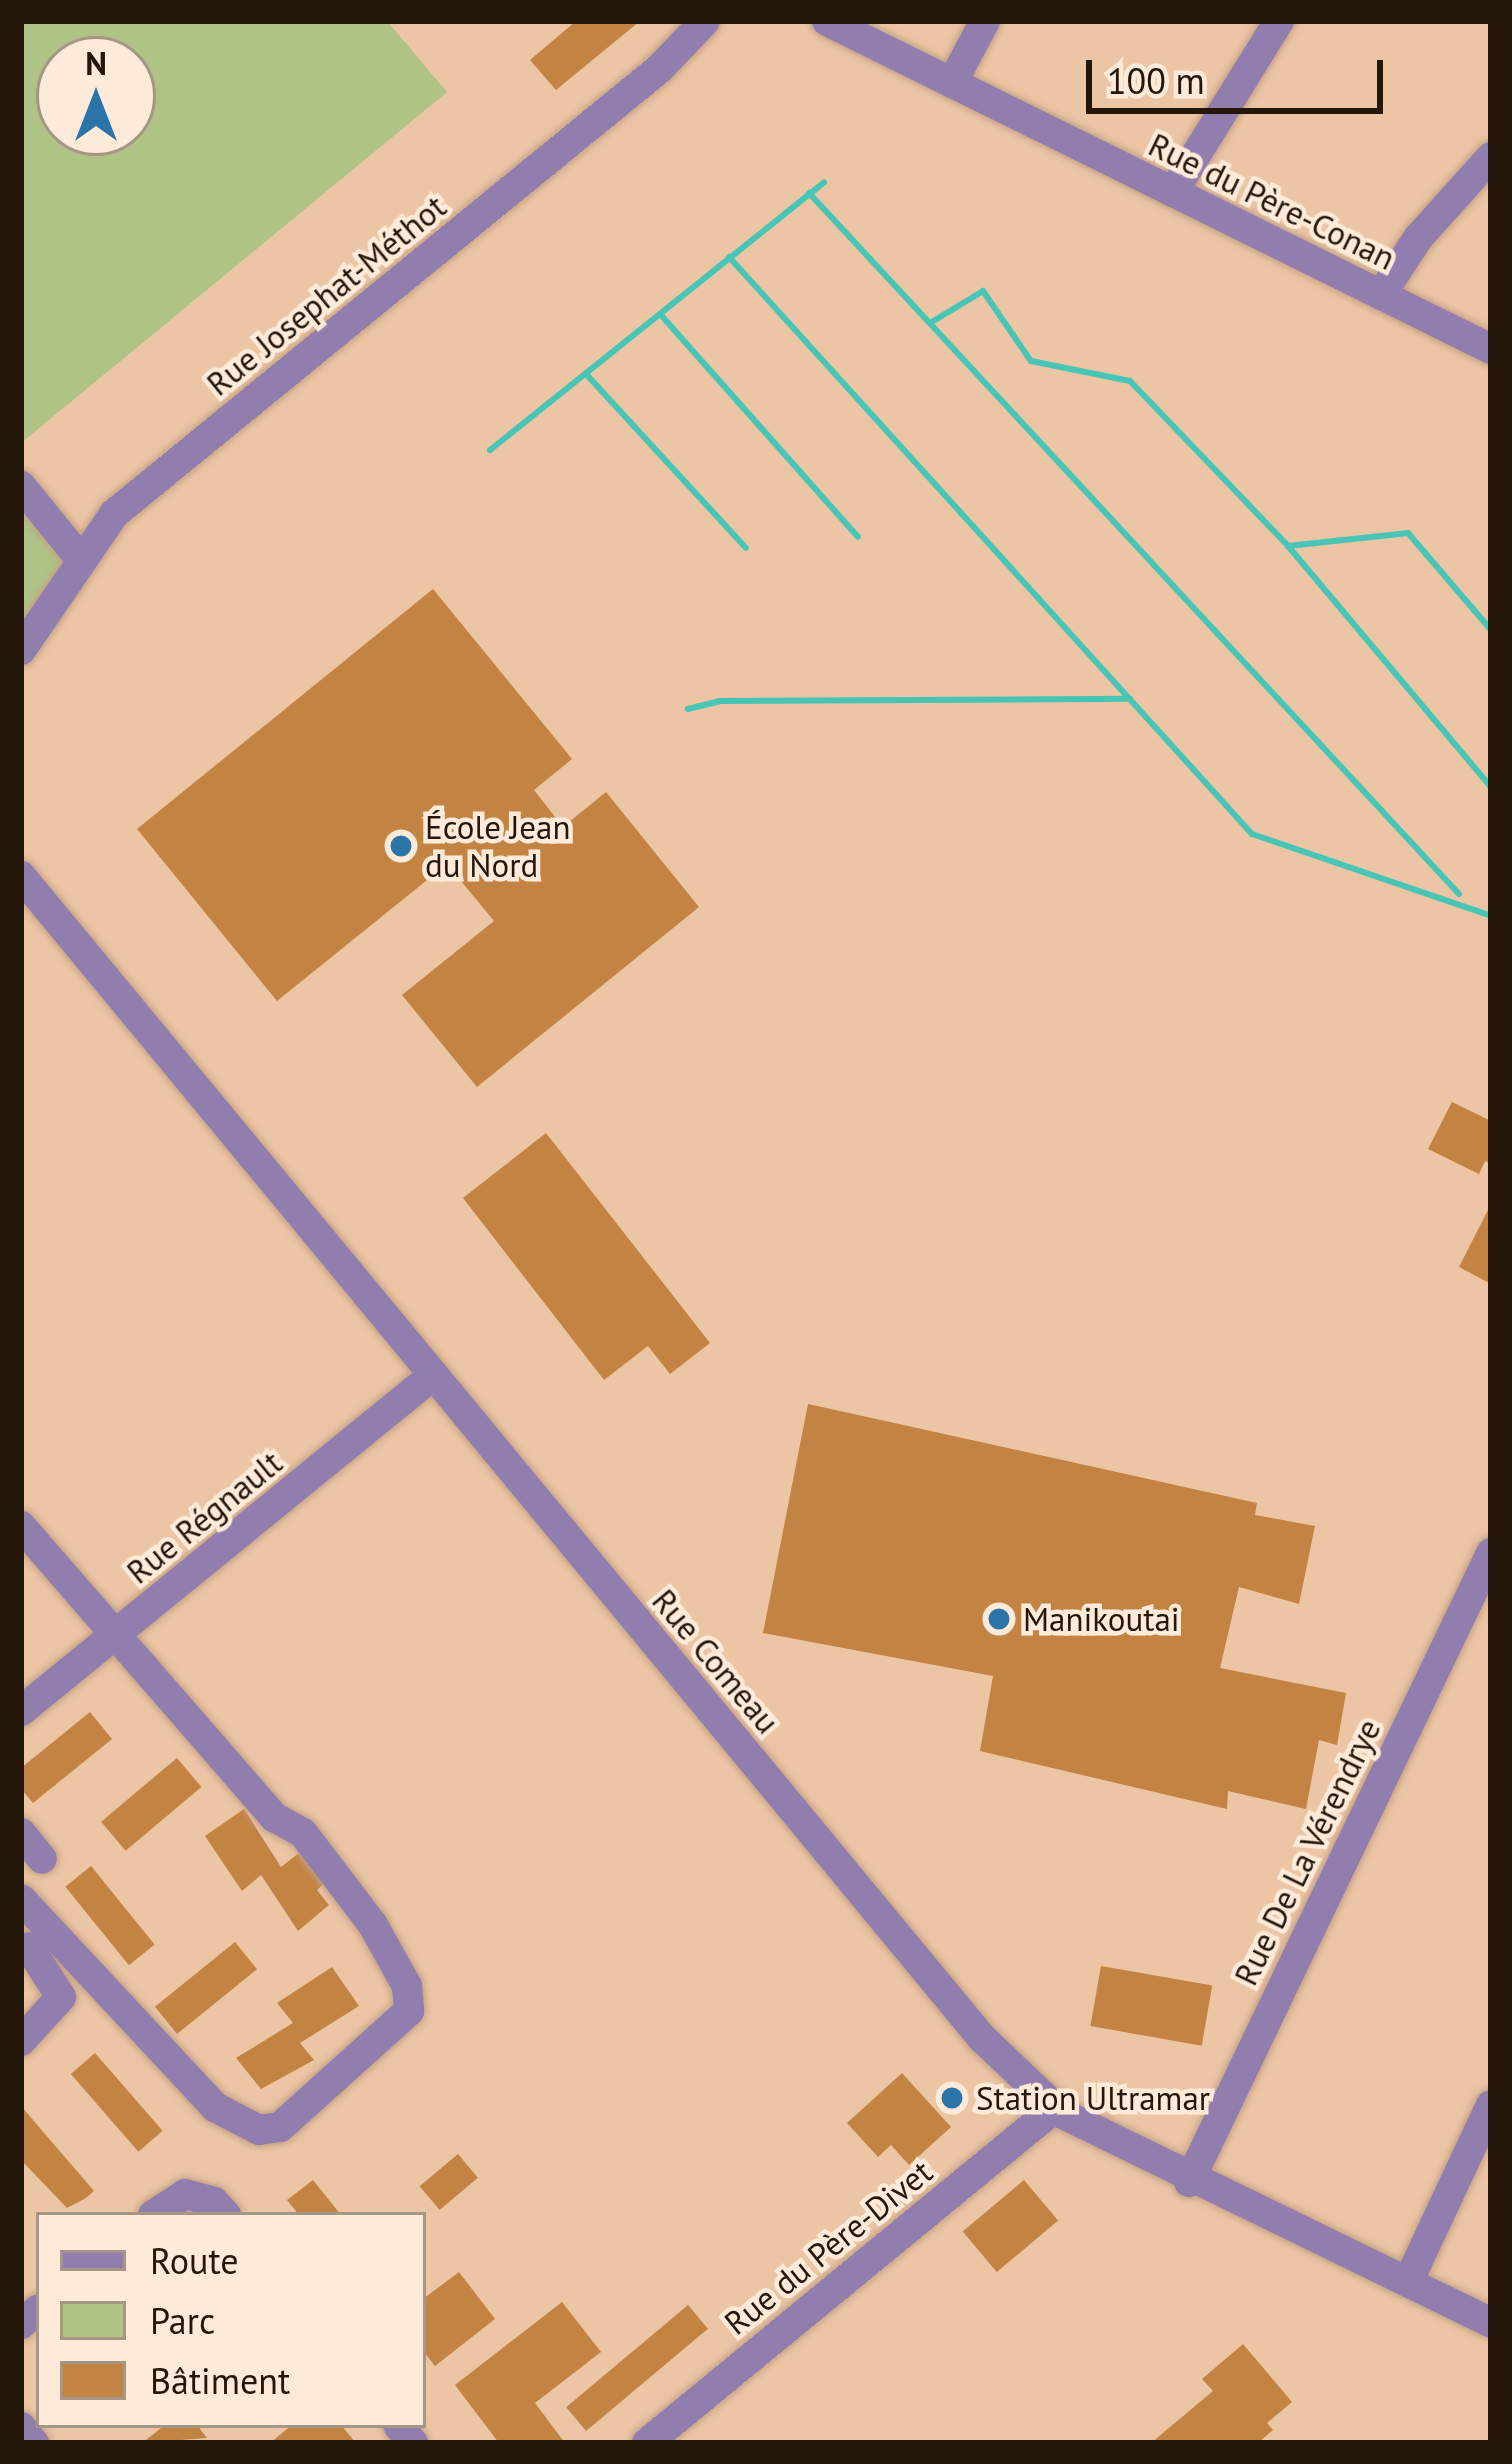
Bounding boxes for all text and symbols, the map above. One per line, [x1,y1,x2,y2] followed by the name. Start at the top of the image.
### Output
[36,36,156,156] north arrow
[1092,36,1389,110] scale bar
[85,41,107,84] text: N
[1107,57,1205,104] text: 100 m
[1143,124,1401,278] street label: Rue du Père-Conan
[199,187,453,403] street label: Rue Josephat-Méthot
[425,807,570,885] place label: École Jean du Nord
[388,833,414,859] marker: École Jean du Nord
[119,1442,289,1592] street label: Rue Régnault
[644,1581,788,1741] street label: Rue Comeau
[1023,1599,1180,1639] place label: Manikoutai
[986,1606,1012,1632] marker: Manikoutai
[1225,1712,1389,1992] street label: Rue De La Vérendrye
[976,2078,1210,2118] place label: Station Ultramar
[939,2085,965,2111] marker: Station Ultramar
[717,2151,939,2343] street label: Rue du Père-Divet
[36,2212,426,2428] legend
[150,2237,239,2284] text: Route
[150,2297,215,2344] text: Parc
[150,2357,290,2404] text: Bâtiment

